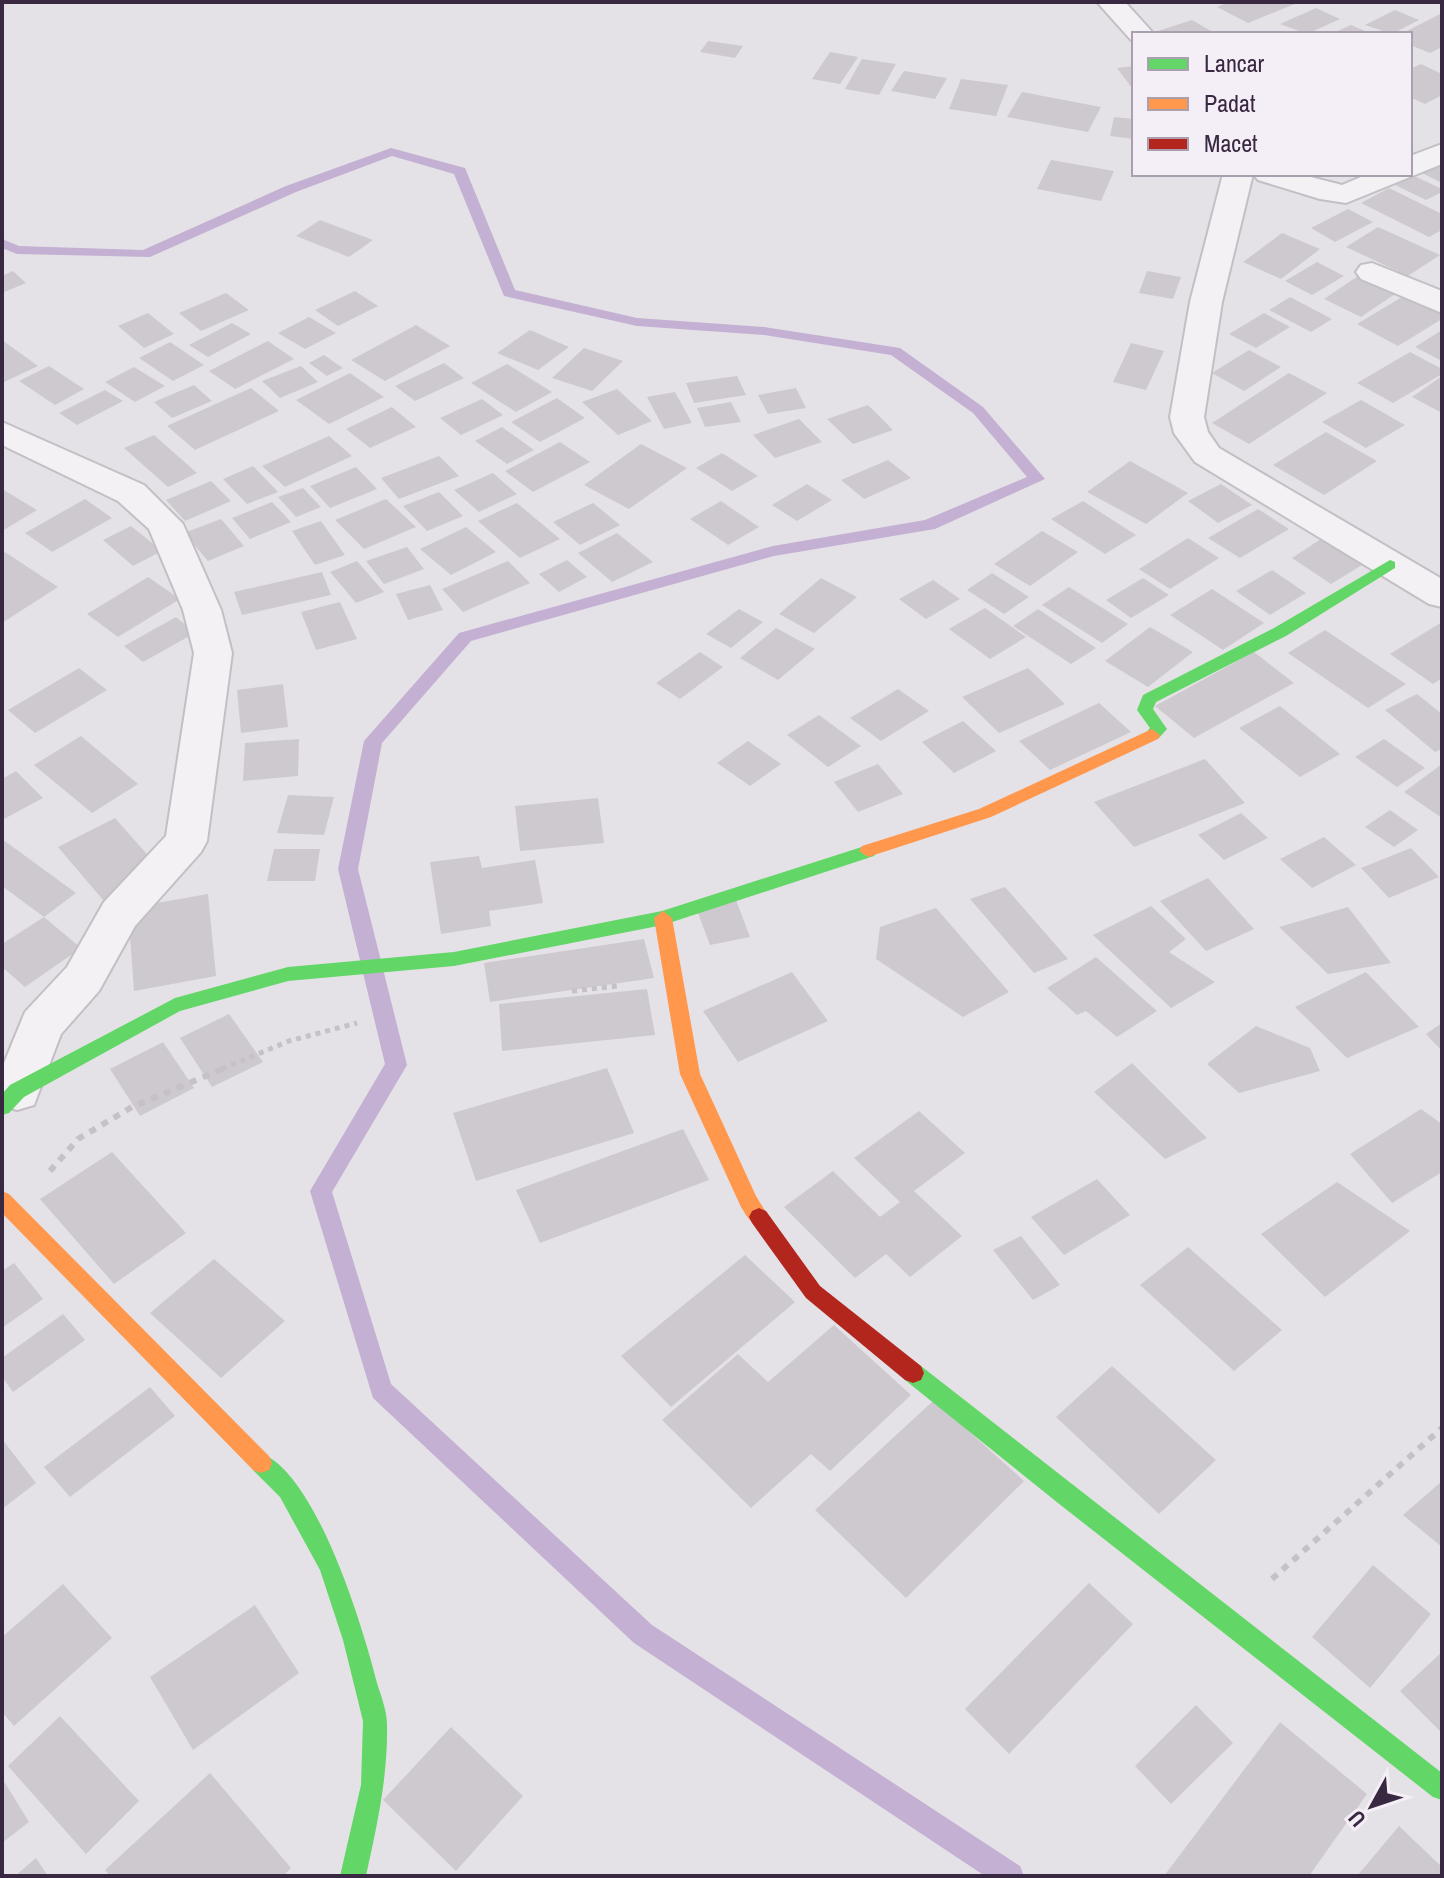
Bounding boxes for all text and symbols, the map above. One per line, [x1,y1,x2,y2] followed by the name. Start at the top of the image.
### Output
[1132,32,1412,176] legend
[1204,47,1265,79] text: Lancar
[1204,87,1256,119] text: Padat
[1204,127,1258,159] text: Macet
[1332,1766,1412,1846] north arrow
[1341,1804,1372,1833] text: U

